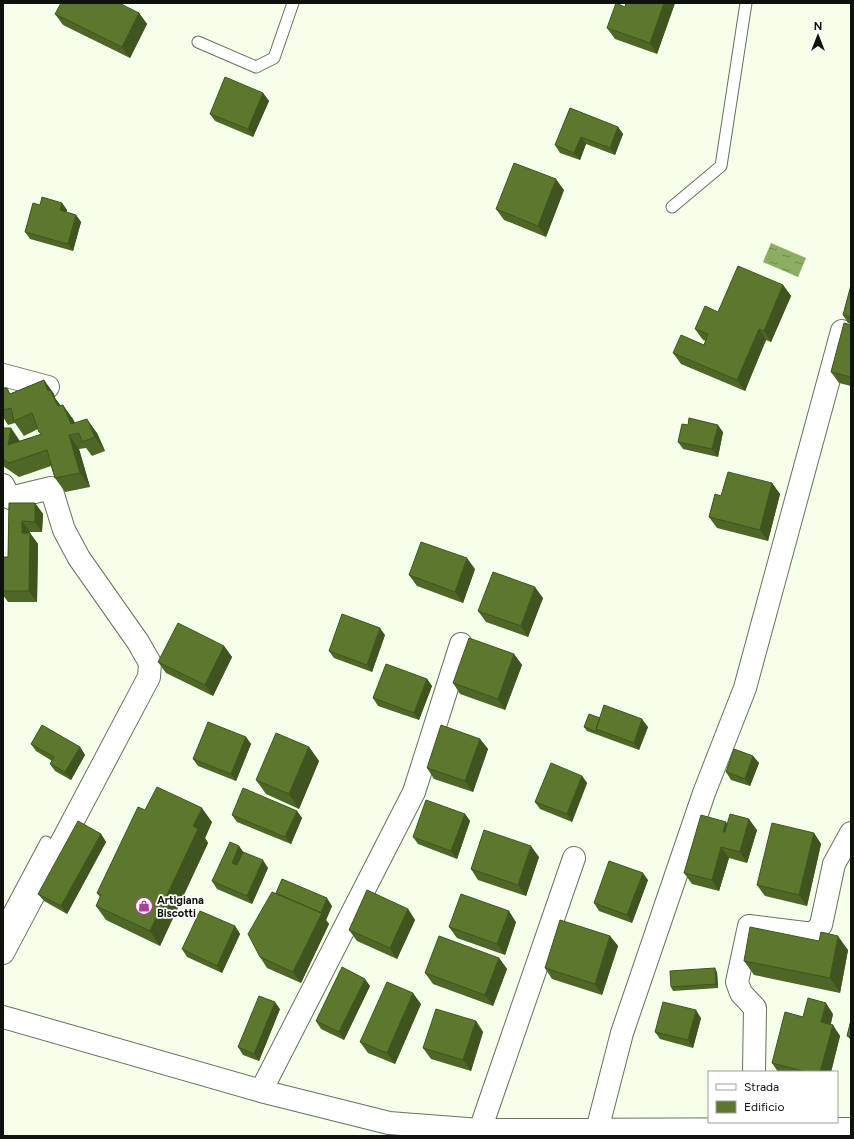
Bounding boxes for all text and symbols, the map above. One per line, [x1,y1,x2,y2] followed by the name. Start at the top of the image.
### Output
[798,16,838,56] north arrow
[814,20,822,33] text: N
[157,894,204,920] place label: Artigiana Biscotti
[134,896,154,916] shop icon: Artigiana Biscotti
[708,1071,838,1123] legend
[744,1080,779,1094] text: Strada
[744,1100,784,1114] text: Edificio

